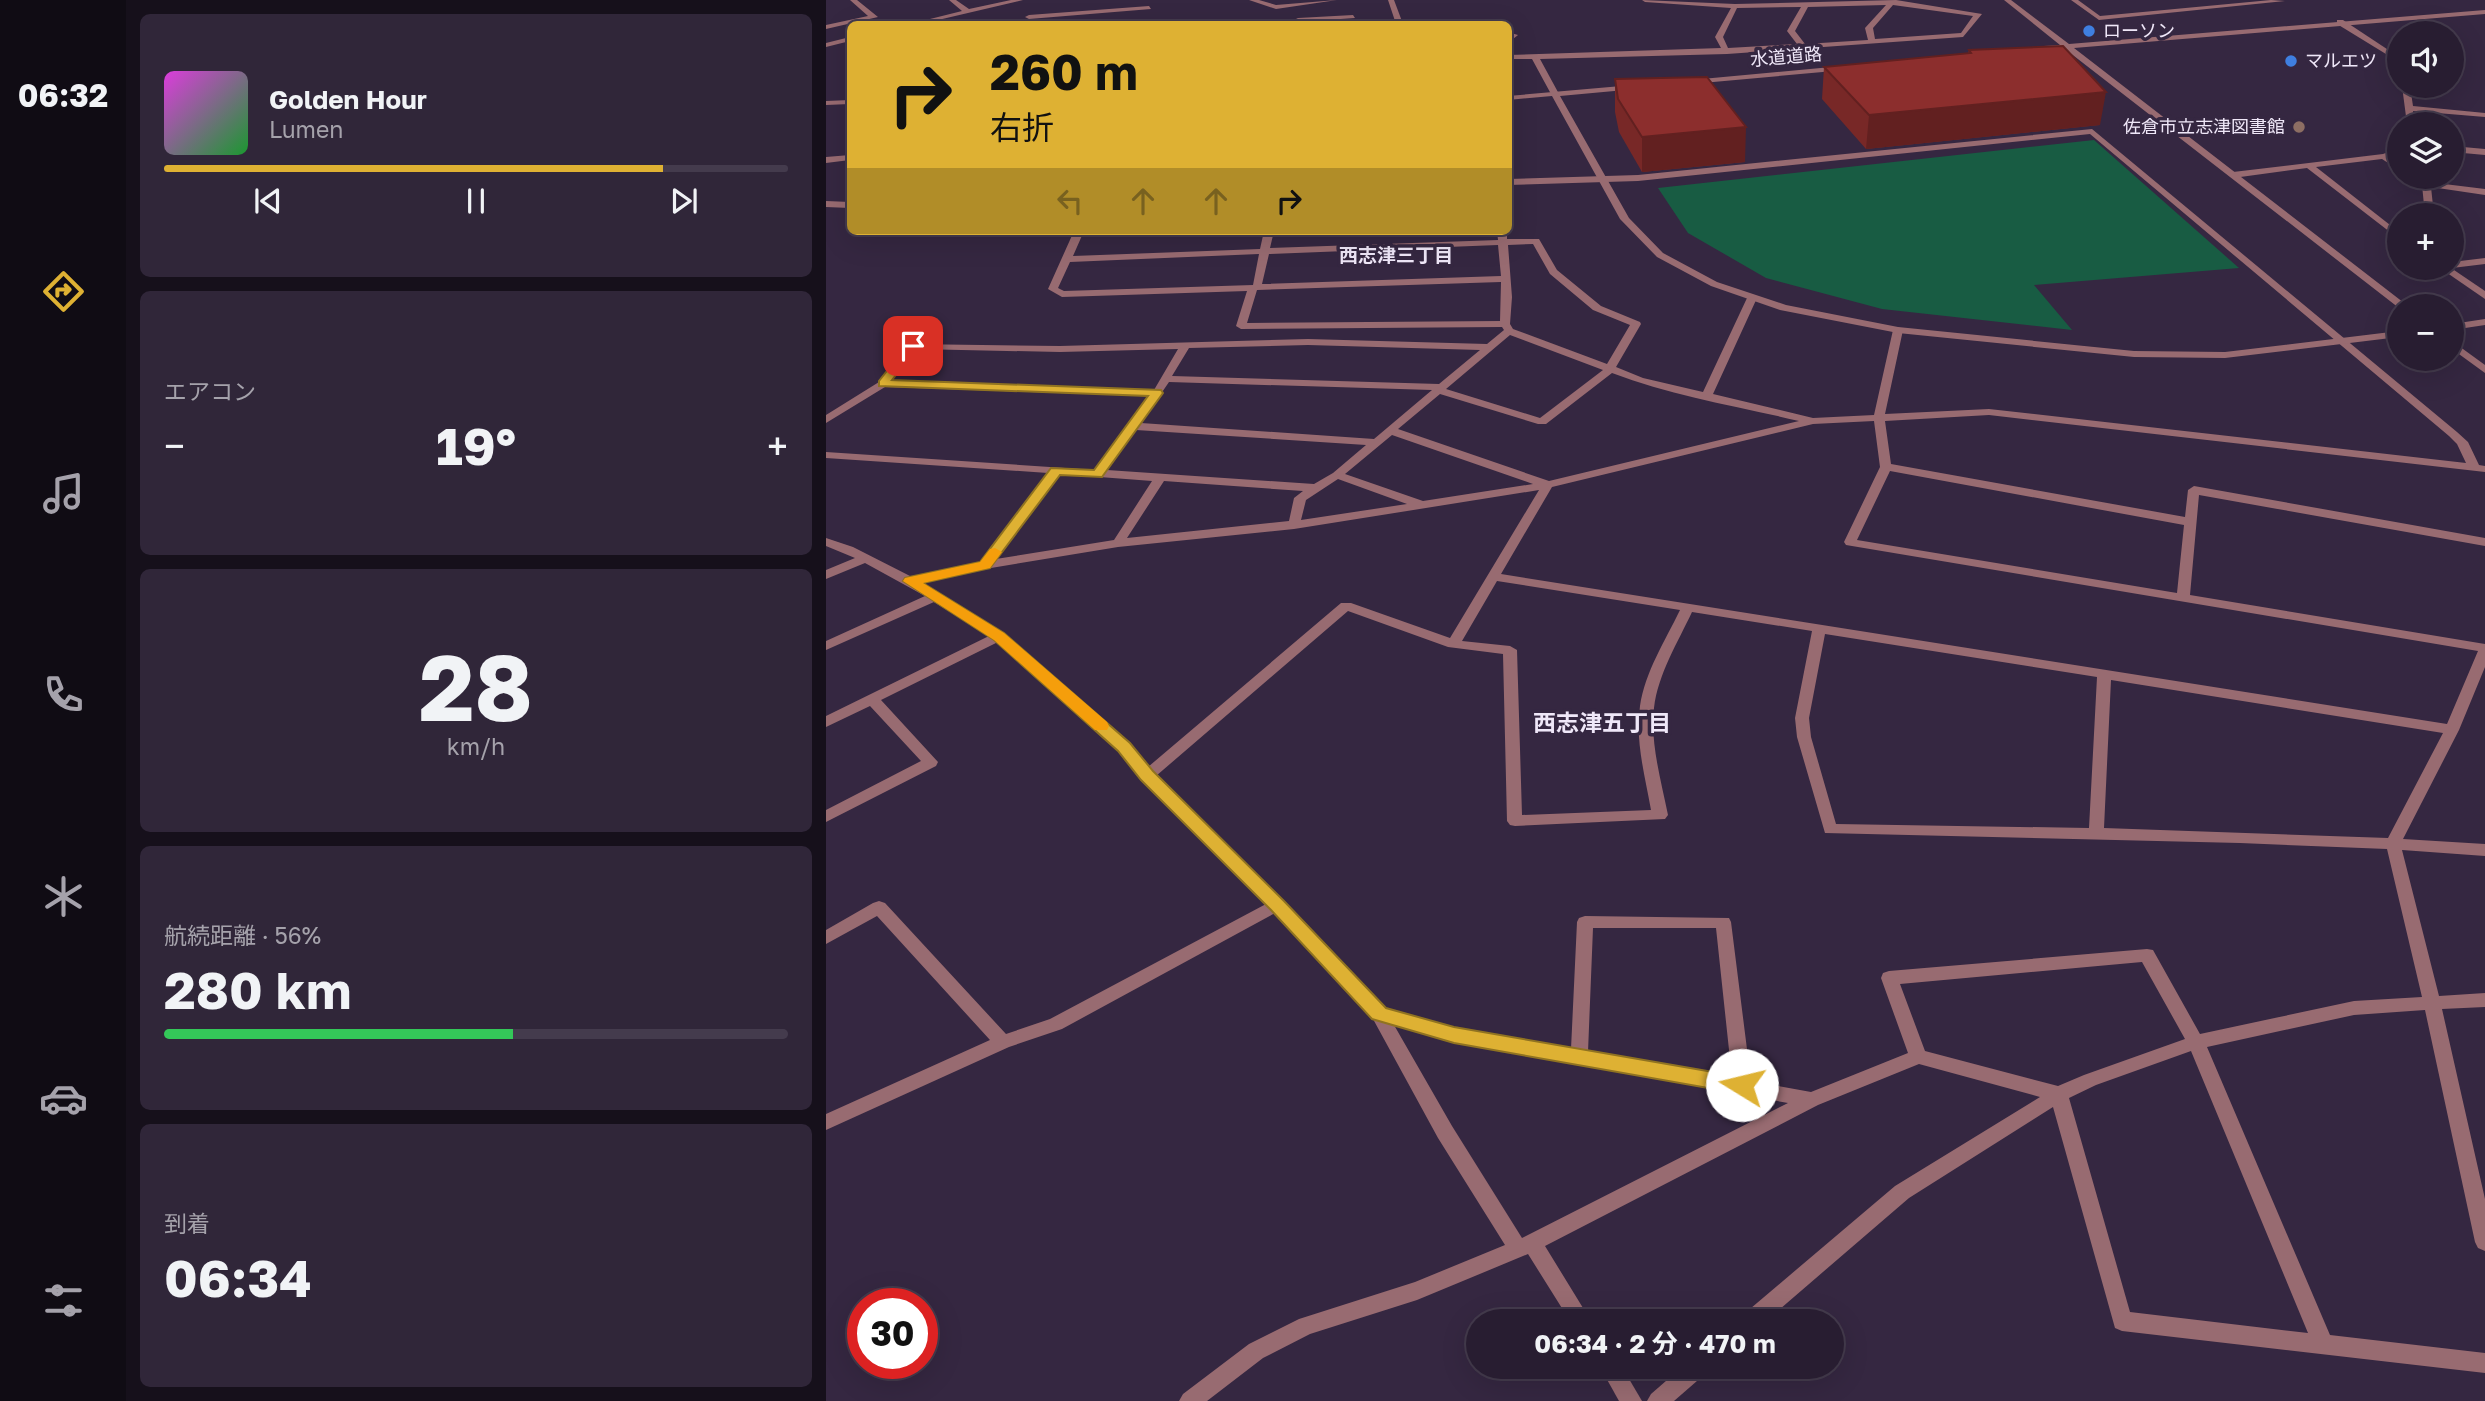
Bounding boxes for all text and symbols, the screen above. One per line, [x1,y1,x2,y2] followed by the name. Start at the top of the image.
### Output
[2103,19,2175,41] place label: ローソン
[2387,21,2464,371] map controls
[2387,21,2464,98] button: sound
[2081,23,2097,39] marker: ローソン
[990,42,1138,101] text: 260 m
[1749,42,1823,70] street label: 水道道路
[875,49,966,140] icon: right
[2305,49,2377,71] place label: マルエツ
[2283,53,2299,69] marker: マルエツ
[18,76,108,114] text: 06:32
[269,84,427,115] text: Golden Hour
[990,108,1054,146] text: 右折
[2387,112,2464,189] button: layers
[269,115,343,143] text: Lumen
[2123,115,2285,137] place label: 佐倉市立志津図書館
[2291,119,2307,135] marker: 佐倉市立志津図書館
[249,182,287,220] icon: previous
[457,182,495,220] icon: pause
[665,182,703,220] icon: next
[1051,182,1089,220] icon: left
[1124,182,1162,220] icon: ahead
[1197,182,1235,220] icon: ahead
[1270,182,1308,220] icon: right
[2387,203,2464,280] button: +
[1339,243,1453,266] district label: 西志津三丁目
[39,267,88,316] icon: directions
[2387,294,2464,371] button: −
[883,316,943,376] pin
[894,327,932,365] icon: arrive
[164,377,256,405] text: エアコン
[436,414,516,476] text: 19°
[164,423,185,468] text: −
[767,423,788,468] text: +
[39,469,88,518] icon: music
[419,632,533,741] text: 28
[39,670,88,719] icon: phone
[1533,708,1671,736] district label: 西志津五丁目
[447,732,505,760] text: km/h
[39,872,88,921] icon: climate
[164,921,321,949] text: 航続距離 · 56%
[164,958,351,1020] text: 280 km
[1705,1048,1779,1122] position arrow
[39,1074,88,1123] icon: car
[164,1209,210,1237] text: 到着
[164,1246,312,1308] text: 06:34
[39,1276,88,1325] icon: filters
[847,1288,938,1379] speed limit sign: 30
[1534,1328,1776,1359] text: 06:34 · 2 分 · 470 m

